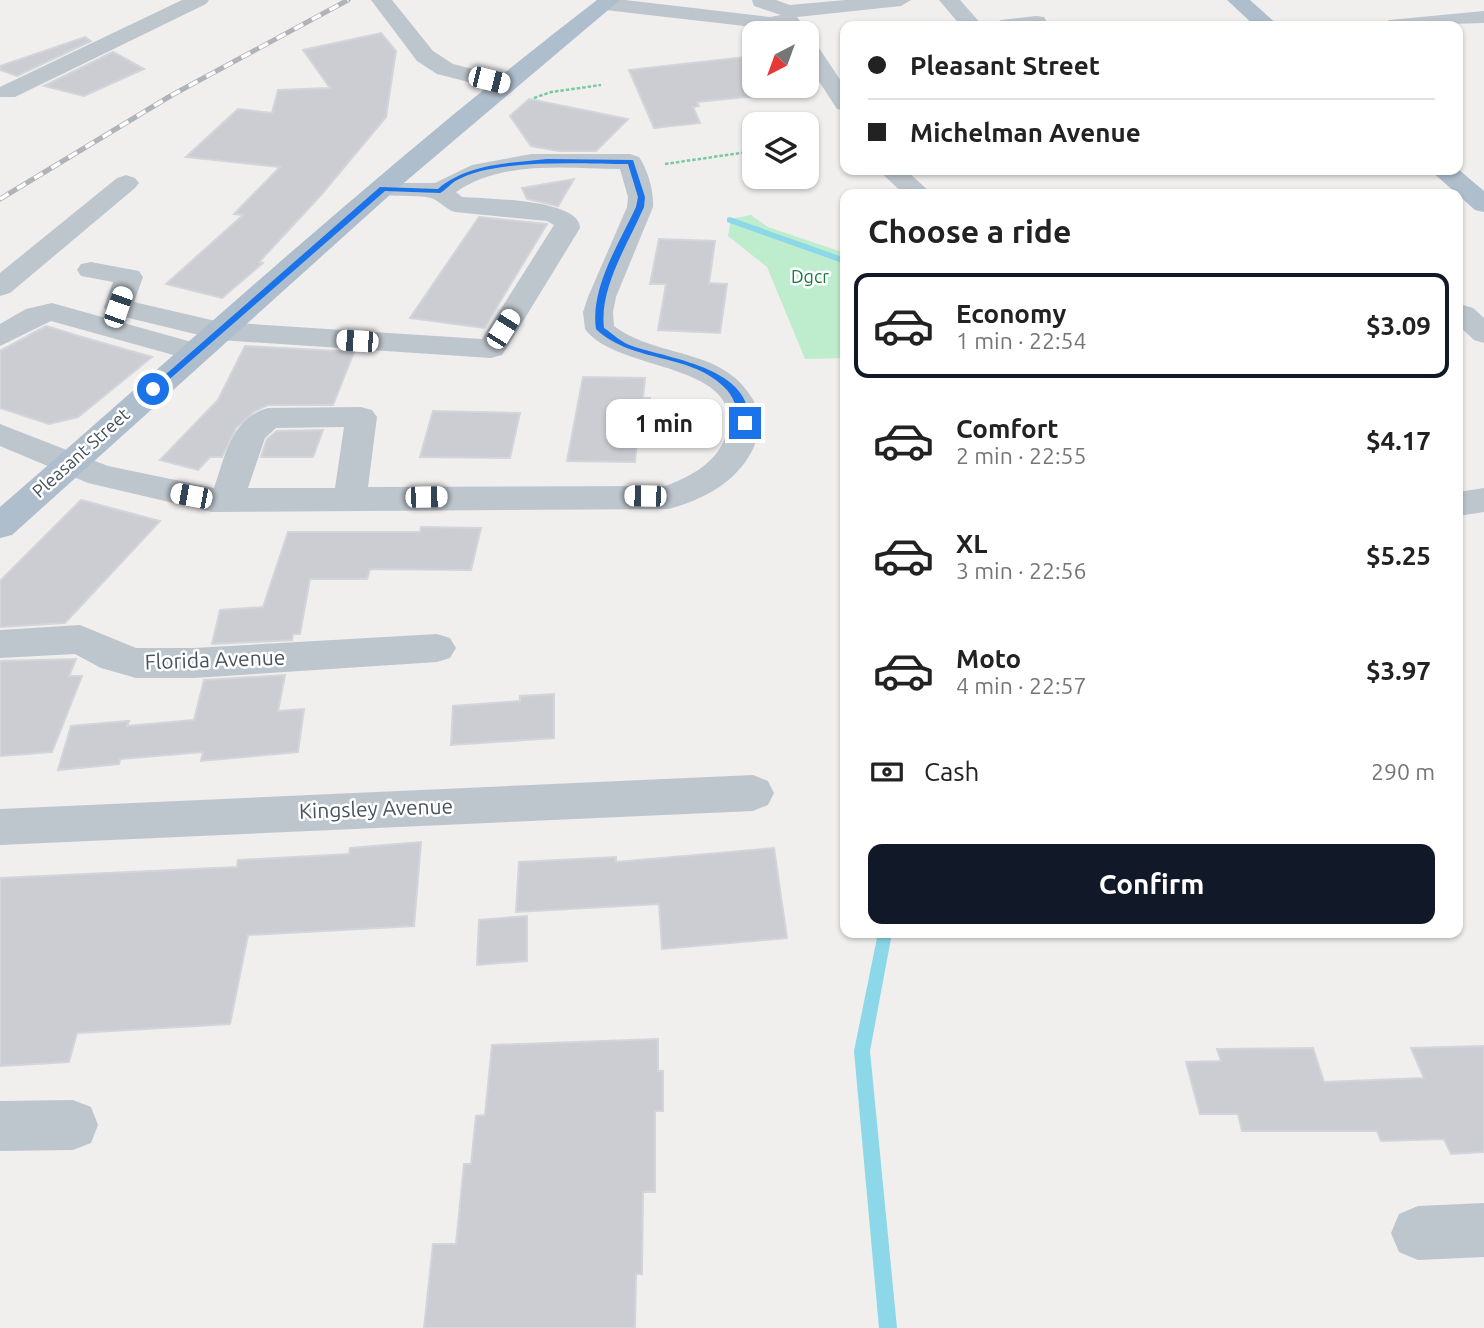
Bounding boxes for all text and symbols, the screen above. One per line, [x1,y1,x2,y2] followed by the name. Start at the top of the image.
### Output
[742,21,819,98] north arrow
[742,21,819,189] map controls
[910,51,1100,80] text: Pleasant Street
[467,65,512,95] car
[742,112,819,189] button: layers
[910,118,1141,147] text: Michelman Avenue
[868,213,1071,249] text: Choose a ride
[791,266,829,286] park label: Dgcr
[102,284,135,330] car
[872,294,935,357] icon: car
[956,299,1066,328] text: Economy
[483,306,524,352] car
[1366,311,1431,340] text: $3.09
[956,328,1087,353] text: 1 min · 22:54
[336,329,379,353] car
[137,373,169,405] route start
[605,398,720,448] callout: 1 min
[28,404,133,501] street label: Pleasant Street
[729,407,761,439] route end
[872,409,935,472] icon: car
[635,411,693,436] text: 1 min
[956,414,1059,443] text: Comfort
[1366,426,1431,455] text: $4.17
[956,443,1087,468] text: 2 min · 22:55
[169,482,214,510] car
[624,485,667,507] car
[405,486,448,508] car
[872,524,935,587] icon: car
[956,529,987,558] text: XL
[1366,541,1431,570] text: $5.25
[956,558,1087,583] text: 3 min · 22:56
[872,639,935,702] icon: car
[956,644,1021,673] text: Moto
[144,645,286,673] street label: Florida Avenue
[1366,656,1431,685] text: $3.97
[956,673,1087,698] text: 4 min · 22:57
[868,753,906,791] icon: cash
[924,757,979,786] text: Cash
[1371,759,1435,784] text: 290 m
[298,793,453,823] street label: Kingsley Avenue
[868,844,1435,924] button: Confirm

